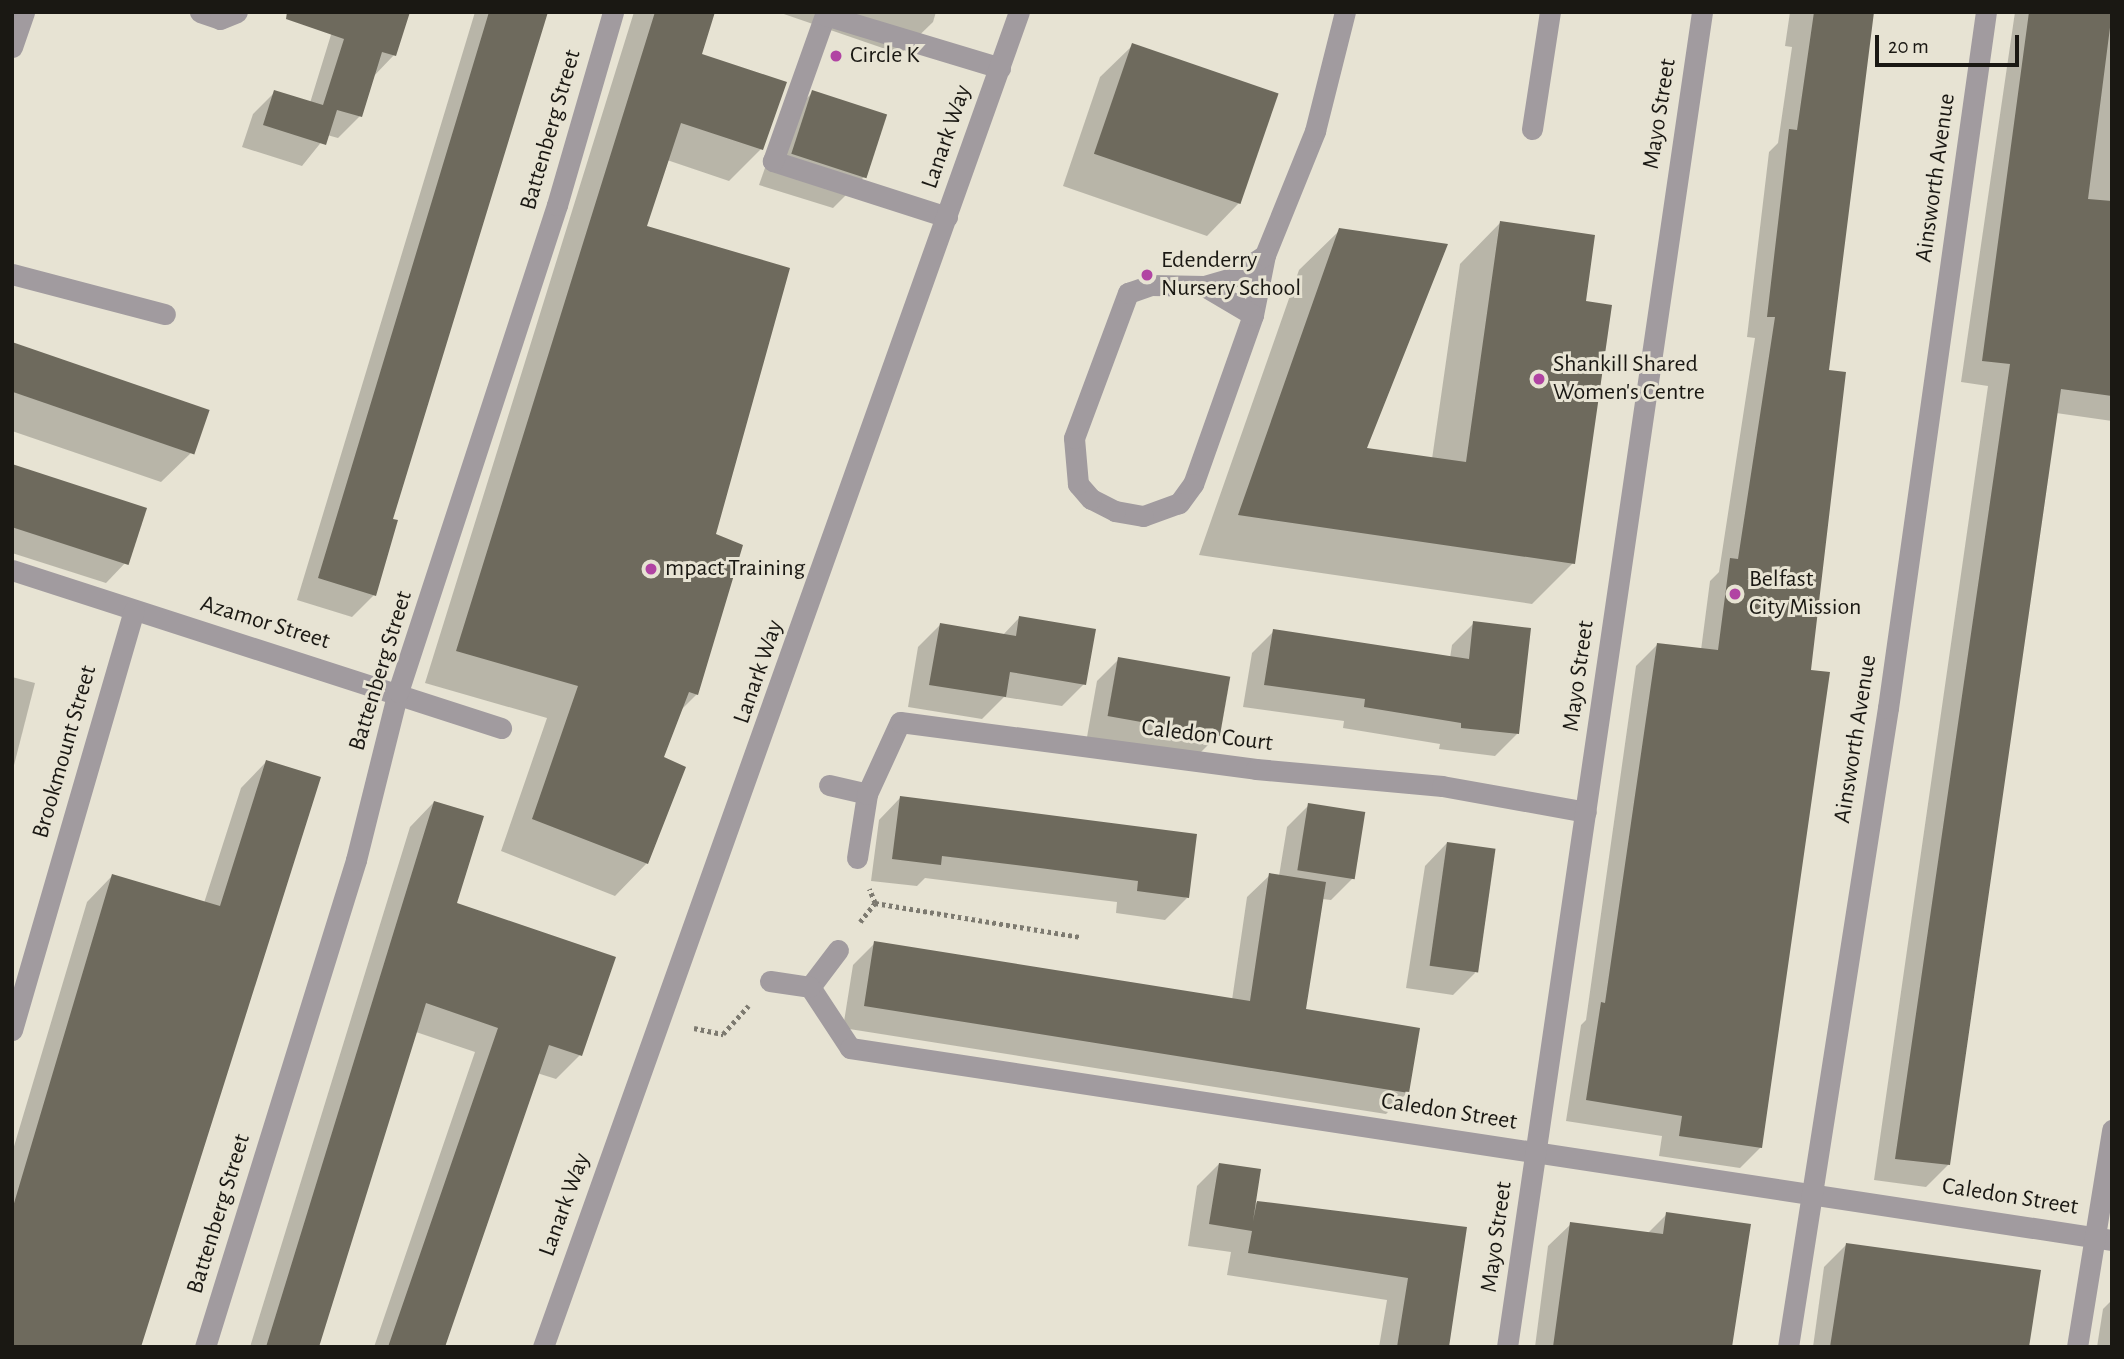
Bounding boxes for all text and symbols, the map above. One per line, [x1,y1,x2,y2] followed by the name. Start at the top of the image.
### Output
[1879,21,2022,65] scale bar
[1888,36,1929,57] text: 20 m
[850,42,919,70] place label: Circle K
[514,46,588,214] street label: Battenberg Street
[828,48,844,64] marker: Circle K
[1637,57,1683,171] street label: Mayo Street
[916,81,978,193] street label: Lanark Way
[1910,92,1962,264] street label: Ainsworth Avenue
[1161,247,1301,303] place label: Edenderry Nursery School
[1139,267,1155,283] marker: Edenderry Nursery School
[1553,351,1705,407] place label: Shankill Shared Women's Centre
[1531,371,1547,387] marker: Shankill Shared Women's Centre
[665,555,805,583] place label: mpact Training
[643,561,659,577] marker: mpact Training
[1749,566,1861,622] place label: Belfast City Mission
[1727,586,1743,602] marker: Belfast City Mission
[343,588,419,754] street label: Battenberg Street
[197,590,333,656] street label: Azamor Street
[728,616,790,728] street label: Lanark Way
[1557,619,1601,733] street label: Mayo Street
[1828,653,1884,825] street label: Ainsworth Avenue
[27,662,103,842] street label: Brookmount Street
[1140,714,1274,758] street label: Caledon Court
[1379,1087,1519,1137] street label: Caledon Street
[181,1131,257,1297] street label: Battenberg Street
[533,1149,597,1261] street label: Lanark Way
[1940,1172,2080,1222] street label: Caledon Street
[1475,1180,1519,1294] street label: Mayo Street

